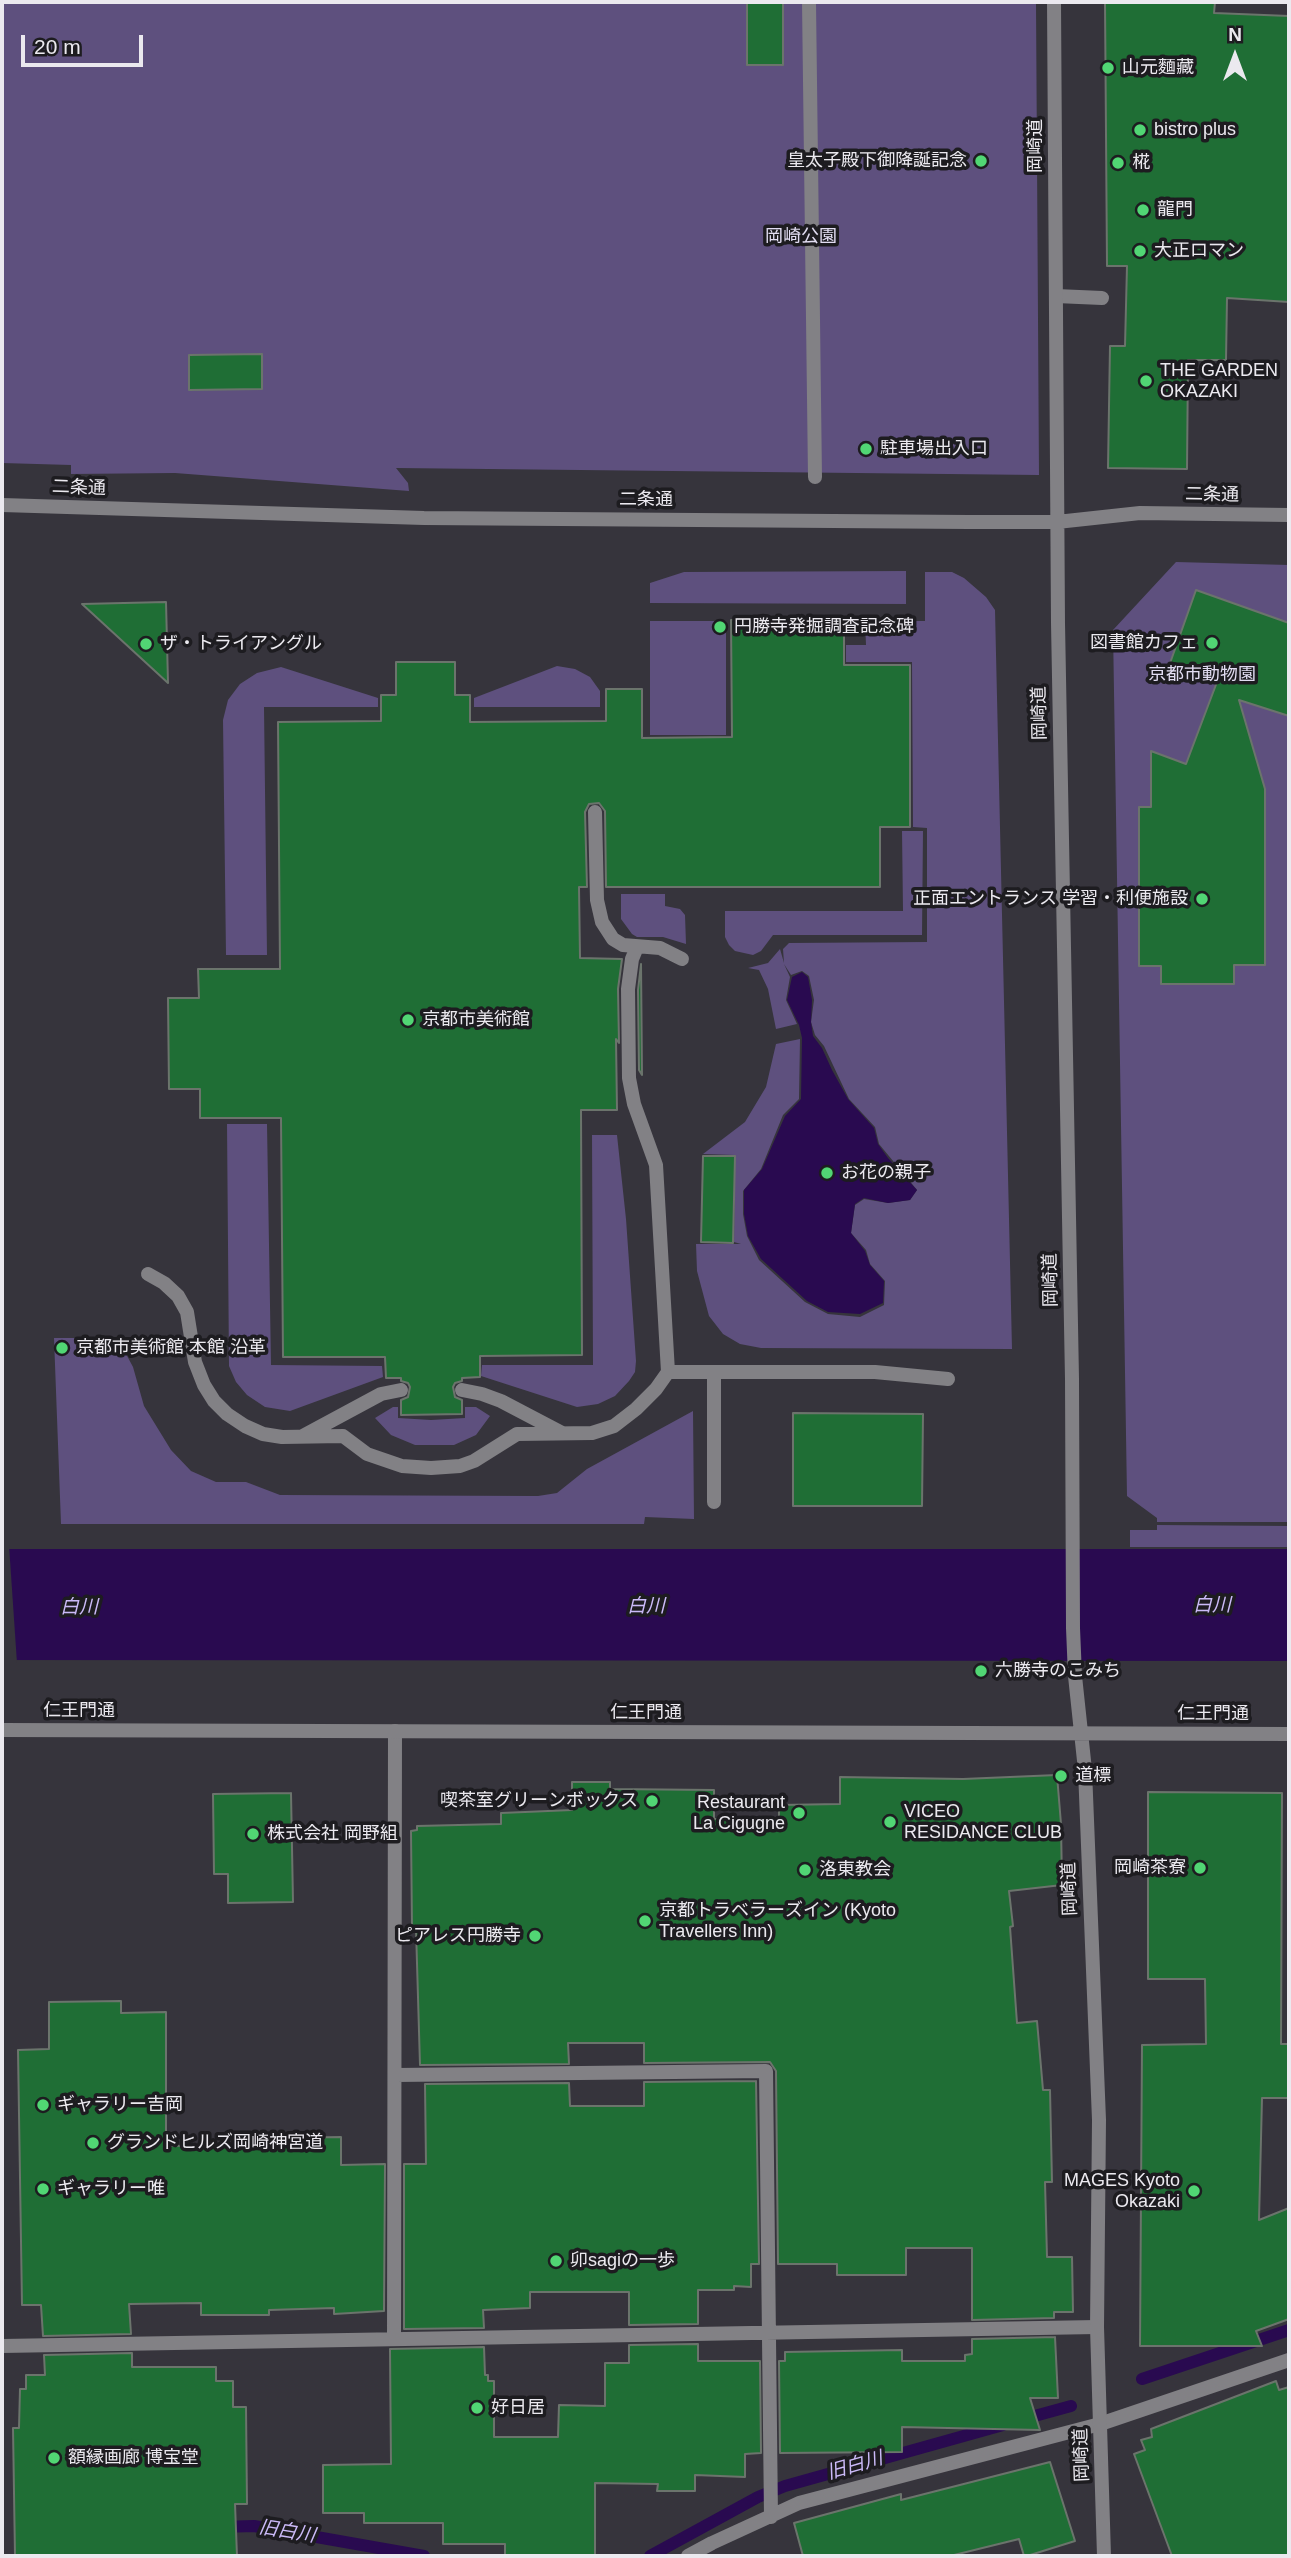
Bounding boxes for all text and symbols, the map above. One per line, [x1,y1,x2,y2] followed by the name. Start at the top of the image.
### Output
[24,21,147,65] scale bar
[1200,21,1270,91] north arrow
[1228,24,1242,45] text: N
[34,35,81,58] text: 20 m
[1122,57,1194,79] place label: 山元麵藏
[1100,60,1116,76] marker: 山元麵藏
[1025,119,1047,173] street label: 岡崎道
[1154,119,1236,141] place label: bistro plus
[1132,122,1148,138] marker: bistro plus
[787,150,967,172] place label: 皇太子殿下御降誕記念
[1132,152,1150,174] place label: 椛
[973,153,989,169] marker: 皇太子殿下御降誕記念
[1110,155,1126,171] marker: 椛
[1157,199,1193,221] place label: 龍門
[1135,202,1151,218] marker: 龍門
[765,226,837,248] park label: 岡崎公園
[1154,240,1244,262] place label: 大正ロマン
[1132,243,1148,259] marker: 大正ロマン
[1160,360,1278,402] place label: THE GARDEN OKAZAKI
[1138,373,1154,389] marker: THE GARDEN OKAZAKI
[880,438,988,460] place label: 駐車場出入口
[858,441,874,457] marker: 駐車場出入口
[52,476,106,500] street label: 二条通
[1185,484,1239,506] street label: 二条通
[619,489,673,511] street label: 二条通
[734,616,914,638] place label: 円勝寺発掘調査記念碑
[712,619,728,635] marker: 円勝寺発掘調査記念碑
[1090,632,1198,654] place label: 図書館カフェ
[160,633,322,655] place label: ザ・トライアングル
[1204,635,1220,651] marker: 図書館カフェ
[138,636,154,652] marker: ザ・トライアングル
[1148,664,1256,686] park label: 京都市動物園
[1029,686,1051,740] street label: 岡崎道
[913,888,1188,910] place label: 正面エントランス 学習・利便施設
[1194,891,1210,907] marker: 正面エントランス 学習・利便施設
[422,1009,530,1031] place label: 京都市美術館
[400,1012,416,1028] marker: 京都市美術館
[841,1162,931,1184] place label: お花の親子
[819,1165,835,1181] marker: お花の親子
[1040,1253,1062,1307] street label: 岡崎道
[76,1337,266,1359] place label: 京都市美術館 本館 沿革
[54,1340,70,1356] marker: 京都市美術館 本館 沿革
[1193,1595,1231,1617] water label: 白川
[627,1596,665,1618] water label: 白川
[60,1597,98,1619] water label: 白川
[995,1660,1121,1682] place label: 六勝寺のこみち
[973,1663,989,1679] marker: 六勝寺のこみち
[43,1700,115,1722] street label: 仁王門通
[610,1702,682,1724] street label: 仁王門通
[1177,1703,1249,1725] street label: 仁王門通
[1075,1765,1111,1787] place label: 道標
[1053,1768,1069,1784] marker: 道標
[440,1790,638,1812] place label: 喫茶室グリーンボックス
[693,1792,785,1834] place label: Restaurant La Cigugne
[644,1793,660,1809] marker: 喫茶室グリーンボックス
[904,1801,1062,1843] place label: VICEO RESIDANCE CLUB
[791,1805,807,1821] marker: Restaurant La Cigugne
[882,1814,898,1830] marker: VICEO RESIDANCE CLUB
[267,1823,398,1845] place label: 株式会社 岡野組
[245,1826,261,1842] marker: 株式会社 岡野組
[1114,1857,1186,1879] place label: 岡崎茶寮
[819,1859,891,1881] place label: 洛東教会
[1192,1860,1208,1876] marker: 岡崎茶寮
[797,1862,813,1878] marker: 洛東教会
[1058,1862,1082,1916] street label: 岡崎道
[659,1900,896,1942] place label: 京都トラベラーズイン (Kyoto Travellers Inn)
[637,1913,653,1929] marker: 京都トラベラーズイン (Kyoto Travellers Inn)
[395,1925,521,1947] place label: ピアレス円勝寺
[527,1928,543,1944] marker: ピアレス円勝寺
[57,2094,183,2116] place label: ギャラリー吉岡
[35,2097,51,2113] marker: ギャラリー吉岡
[107,2132,323,2154] place label: グランドヒルズ岡崎神宮道
[85,2135,101,2151] marker: グランドヒルズ岡崎神宮道
[1064,2170,1180,2212] place label: MAGES Kyoto Okazaki
[57,2178,165,2200] place label: ギャラリー唯
[35,2181,51,2197] marker: ギャラリー唯
[1186,2183,1202,2199] marker: MAGES Kyoto Okazaki
[570,2250,675,2272] place label: 卯sagiの一歩
[548,2253,564,2269] marker: 卯sagiの一歩
[491,2397,545,2419] place label: 好日居
[469,2400,485,2416] marker: 好日居
[1070,2428,1094,2482] street label: 岡崎道
[68,2447,199,2469] place label: 額縁画廊 博宝堂
[824,2447,886,2485] water label: 旧白川
[46,2450,62,2466] marker: 額縁画廊 博宝堂
[257,2516,317,2548] water label: 旧白川

